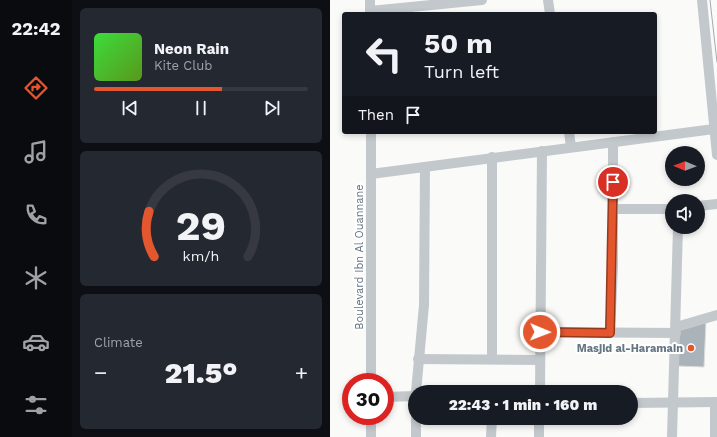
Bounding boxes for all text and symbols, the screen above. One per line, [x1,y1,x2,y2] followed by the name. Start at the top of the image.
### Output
[11,18,61,39] text: 22:42
[424,27,493,60] text: 50 m
[358,28,410,80] icon: left
[154,40,229,58] text: Neon Rain
[154,58,212,73] text: Kite Club
[424,61,499,82] text: Turn left
[22,74,50,102] icon: directions
[119,97,141,119] icon: previous
[190,97,212,119] icon: pause
[261,97,283,119] icon: next
[402,104,424,126] icon: arrive
[358,106,394,124] text: Then
[22,138,50,166] icon: music
[665,146,705,186] north arrow
[665,146,705,234] map controls
[596,165,630,199] pin
[602,171,624,193] icon: arrive
[353,184,366,330] street label: Boulevard Ibn Al Ouannane
[665,194,705,234] button: sound
[176,200,226,249] text: 29
[22,201,50,229] icon: phone
[183,247,219,263] text: km/h
[22,264,50,292] icon: climate
[519,311,561,353] position arrow
[22,328,50,356] icon: car
[94,335,143,350] text: Climate
[577,342,683,355] place label: Masjid al-Haramain
[686,343,696,353] marker: Masjid al-Haramain
[164,355,238,390] text: 21.5°
[94,360,107,385] text: −
[295,360,308,385] text: +
[342,373,394,425] speed limit sign: 30
[22,391,50,419] icon: filters
[449,396,597,414] text: 22:43 · 1 min · 160 m

